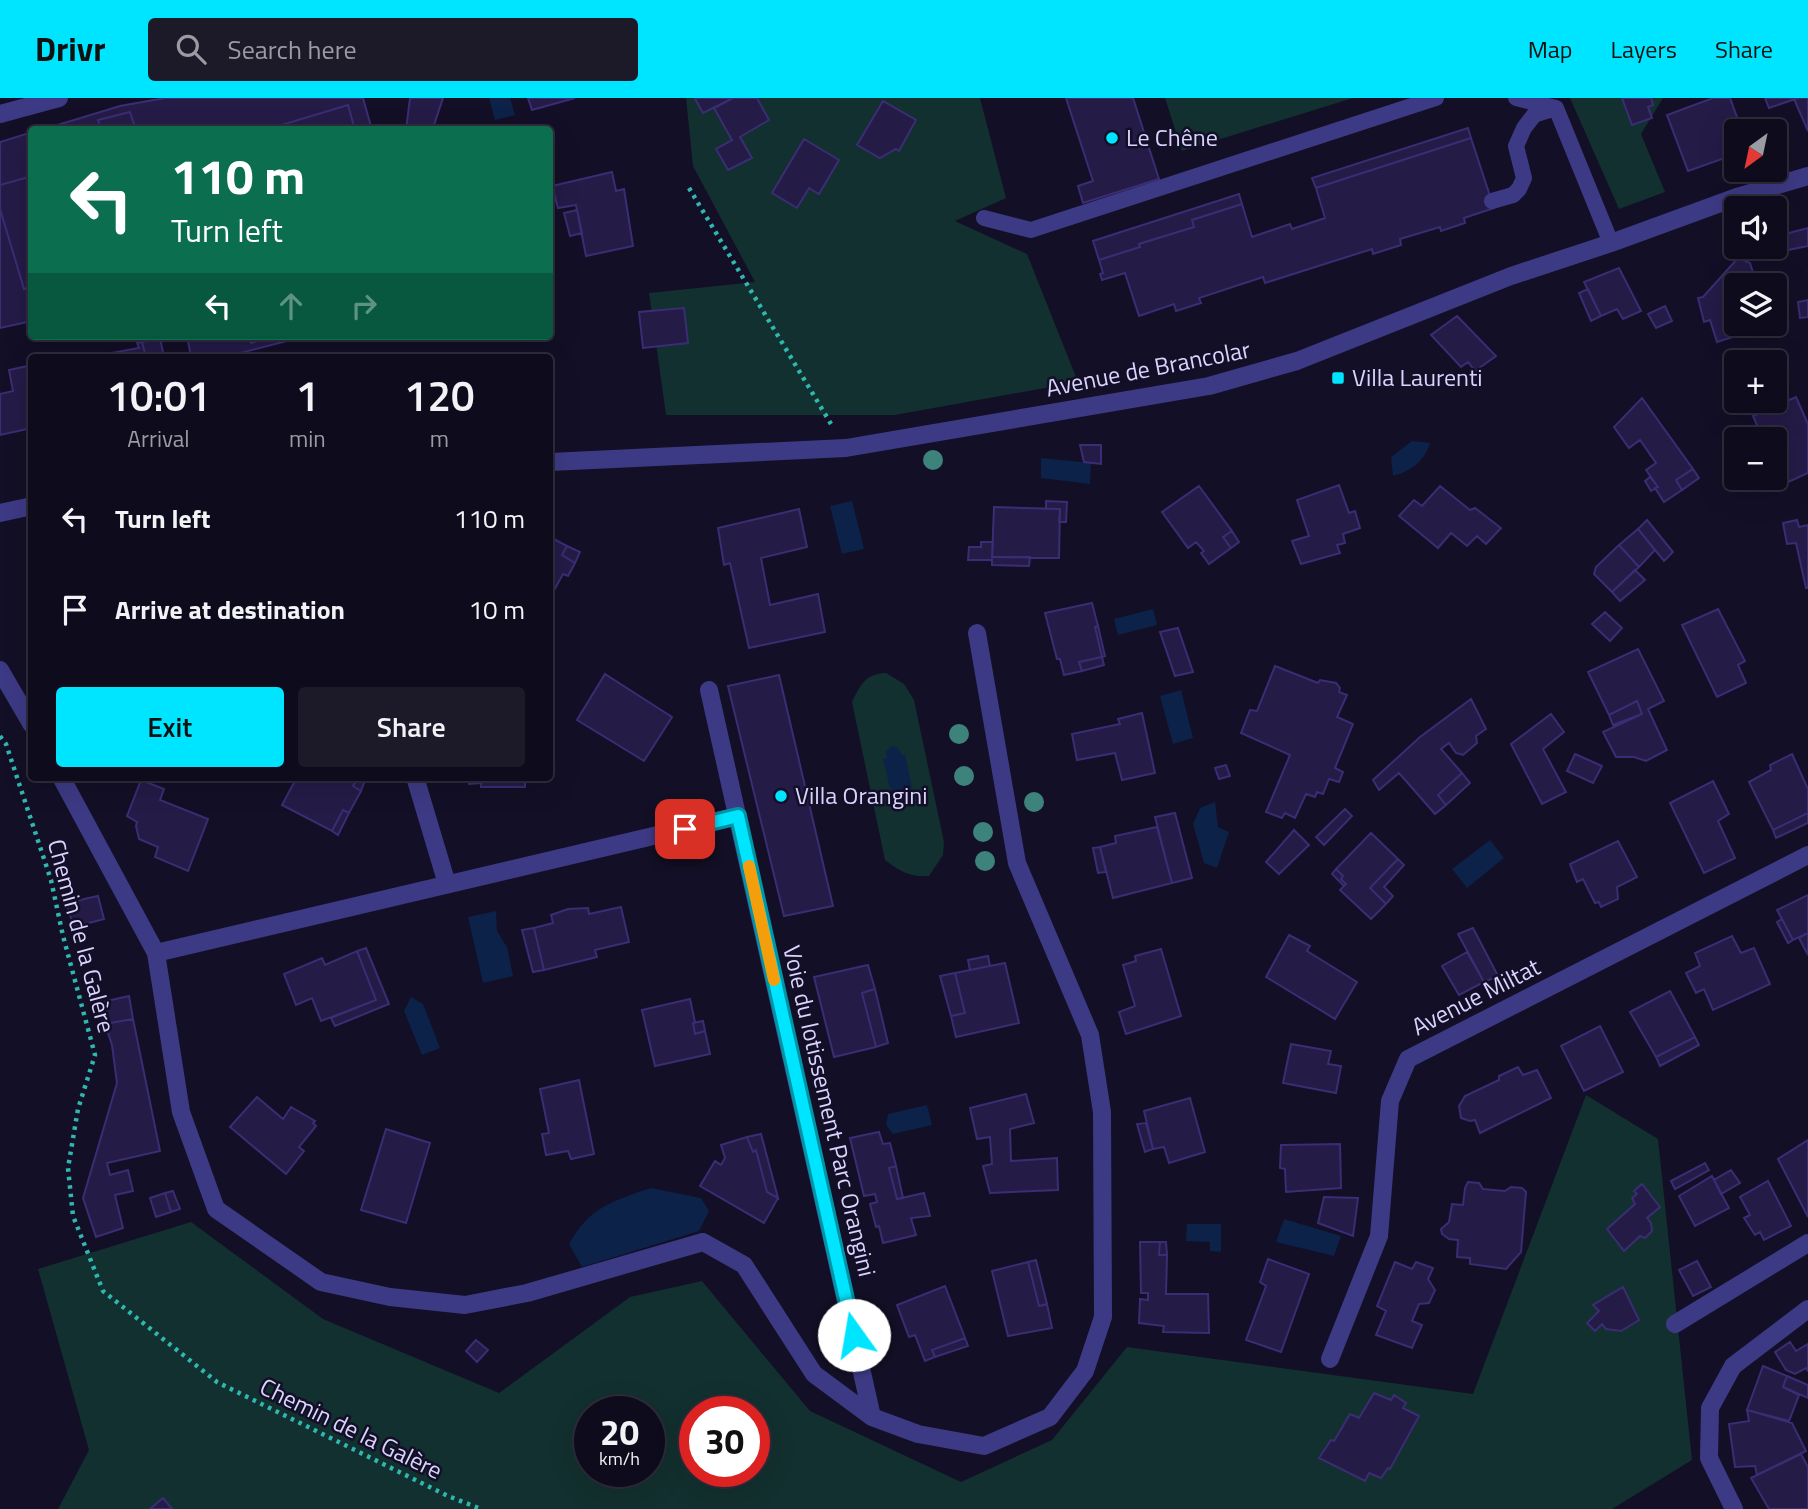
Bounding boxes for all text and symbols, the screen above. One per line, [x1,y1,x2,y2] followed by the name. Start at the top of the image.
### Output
[148,18,638,81] search box
[35,24,106,74] text: Drivr
[172,30,210,68] icon: search
[228,30,357,69] text: Search here
[1528,31,1573,67] text: Map
[1611,31,1677,67] text: Layers
[1715,31,1773,67] text: Share
[1126,119,1218,155] place label: Le Chêne
[1724,119,1787,182] north arrow
[1724,119,1787,490] map controls
[1104,130,1120,146] marker: Le Chêne
[171,138,305,213] text: 110 m
[56,154,147,245] icon: left
[1724,196,1787,259] button: sound
[171,206,283,254] text: Turn left
[1724,273,1787,336] button: layers
[199,287,237,325] icon: left
[272,287,310,325] icon: ahead
[345,287,383,325] icon: right
[1043,331,1253,405] street label: Avenue de Brancolar
[1724,350,1787,413] button: +
[1352,359,1483,395] place label: Villa Laurenti
[106,363,211,427] text: 10:01
[296,363,319,427] text: 1
[404,363,475,427] text: 120
[1330,370,1346,386] marker: Villa Laurenti
[127,421,190,456] text: Arrival
[289,421,326,456] text: min
[430,421,449,456] text: m
[1724,427,1787,490] button: −
[115,499,210,538] text: Turn left
[454,499,525,538] text: 110 m
[56,500,94,538] icon: left
[115,590,345,629] text: Arrive at destination
[468,590,525,629] text: 10 m
[56,591,94,629] icon: arrive
[56,687,284,767] button: Exit
[298,687,525,767] button: Share
[795,777,927,813] place label: Villa Orangini
[773,788,789,804] marker: Villa Orangini
[655,799,715,859] pin
[666,810,704,848] icon: arrive
[39,835,125,1037] street label: Chemin de la Galère
[774,942,886,1280] street label: Voie du lotissement Parc Orangini
[1405,948,1547,1044] street label: Avenue Miltat
[817,1298,891,1372] position arrow
[254,1368,449,1488] street label: Chemin de la Galère
[679,1396,770,1487] speed limit sign: 30
[600,1405,639,1459] text: 20
[599,1445,640,1472] text: km/h

